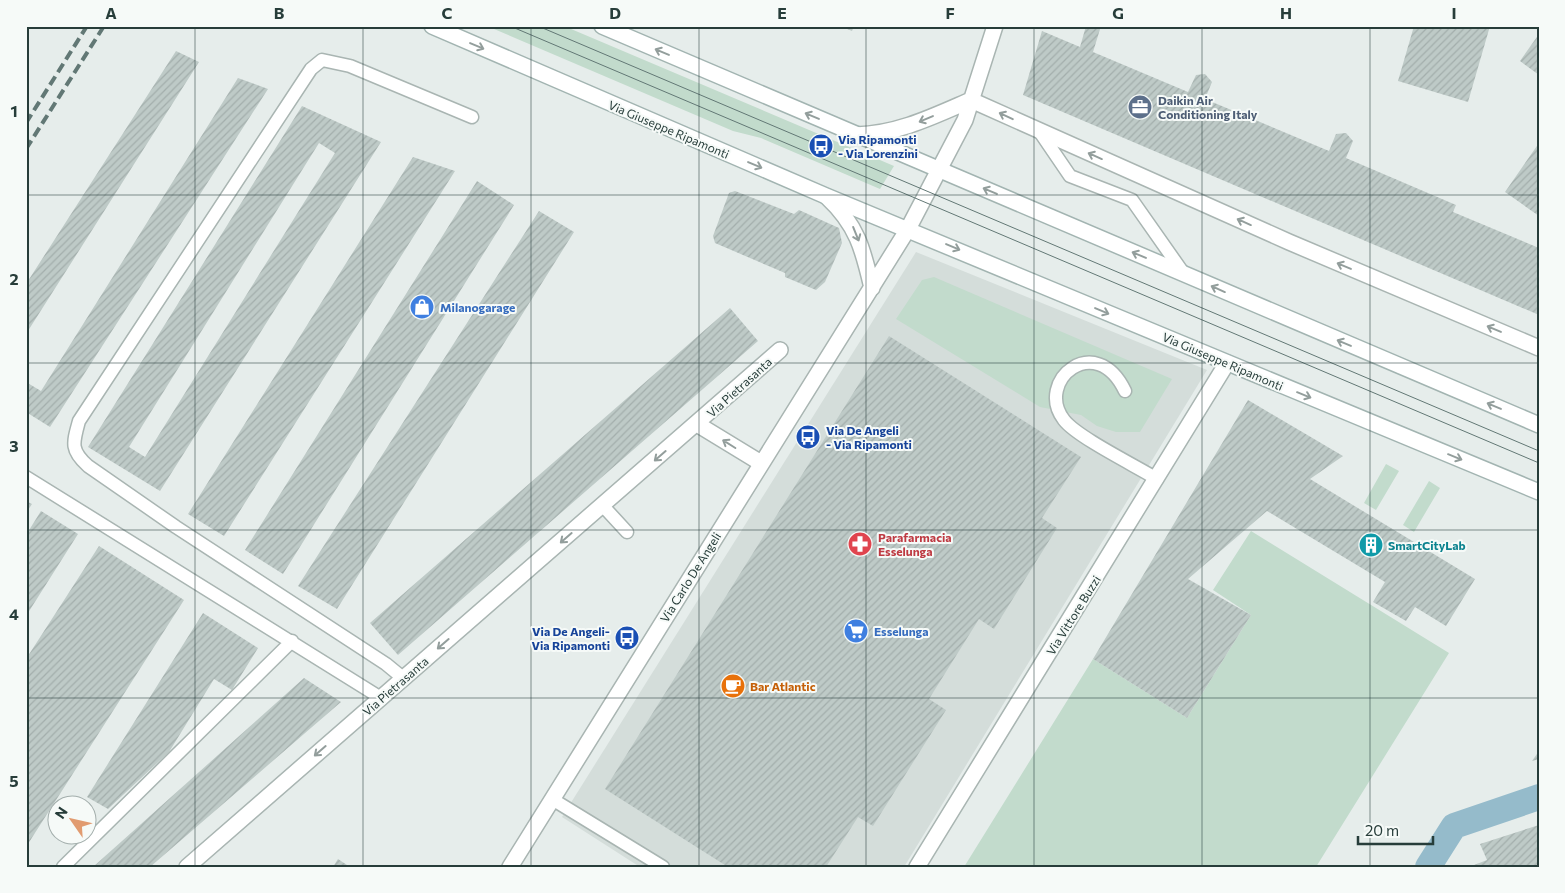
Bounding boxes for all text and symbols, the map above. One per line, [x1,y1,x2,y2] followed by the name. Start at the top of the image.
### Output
[105,3,117,22] text: A
[274,3,285,22] text: B
[442,3,453,22] text: C
[609,3,621,22] text: D
[777,3,787,22] text: E
[945,3,955,22] text: F
[1112,3,1124,22] text: G
[1280,3,1292,22] text: H
[1451,3,1457,22] text: I
[469,41,484,51] one-way arrow
[655,46,670,56] one-way arrow
[1158,93,1258,121] place label: Daikin Air Conditioning Italy
[1127,94,1153,120] office icon: Daikin Air Conditioning Italy
[606,97,732,161] street label: Via Giuseppe Ripamonti
[10,101,18,120] text: 1
[805,110,820,120] one-way arrow
[999,111,1014,121] one-way arrow
[919,115,934,125] one-way arrow
[838,132,918,160] place label: Via Ripamonti - Via Lorenzini
[808,133,834,159] bus stop icon: Via Ripamonti - Via Lorenzini
[1088,151,1103,161] one-way arrow
[747,161,762,171] one-way arrow
[983,186,998,196] one-way arrow
[1237,217,1252,226] one-way arrow
[851,226,861,241] one-way arrow
[945,243,960,253] one-way arrow
[1132,250,1147,260] one-way arrow
[1337,260,1352,270] one-way arrow
[9,269,19,288] text: 2
[1211,284,1226,294] one-way arrow
[409,294,435,320] shop icon: Milanogarage
[440,300,515,314] place label: Milanogarage
[1095,307,1110,316] one-way arrow
[1487,324,1502,334] one-way arrow
[1160,329,1286,393] street label: Via Giuseppe Ripamonti
[1337,337,1352,347] one-way arrow
[704,354,774,420] street label: Via Pietrasanta
[1296,391,1311,400] one-way arrow
[1487,401,1502,410] one-way arrow
[826,423,912,451] place label: Via De Angeli - Via Ripamonti
[795,424,821,450] bus stop icon: Via De Angeli - Via Ripamonti
[9,436,19,455] text: 3
[722,439,736,449] one-way arrow
[654,450,667,461] one-way arrow
[1446,453,1462,462] one-way arrow
[657,530,723,624] street label: Via Carlo De Angeli
[878,530,952,558] place label: Parafarmacia Esselunga
[847,531,873,557] pharmacy icon: Parafarmacia Esselunga
[560,532,573,543] one-way arrow
[1358,532,1384,558] building icon: SmartCityLab
[1388,538,1466,552] place label: SmartCityLab
[1043,573,1103,657] street label: Via Vittore Buzzi
[9,604,19,623] text: 4
[843,618,869,644] supermarket icon: Esselunga
[531,624,610,652] place label: Via De Angeli- Via Ripamonti
[874,624,928,638] place label: Esselunga
[614,625,640,651] bus stop icon: Via De Angeli- Via Ripamonti
[436,638,449,650] one-way arrow
[359,654,431,718] street label: Via Pietrasanta
[720,673,746,699] cafe icon: Bar Atlantic
[750,679,816,693] place label: Bar Atlantic
[314,745,327,756] one-way arrow
[9,771,19,790] text: 5
[48,796,98,846] north arrow
[51,803,71,822] text: N
[1358,813,1432,845] scale bar
[1365,821,1399,839] text: 20 m

